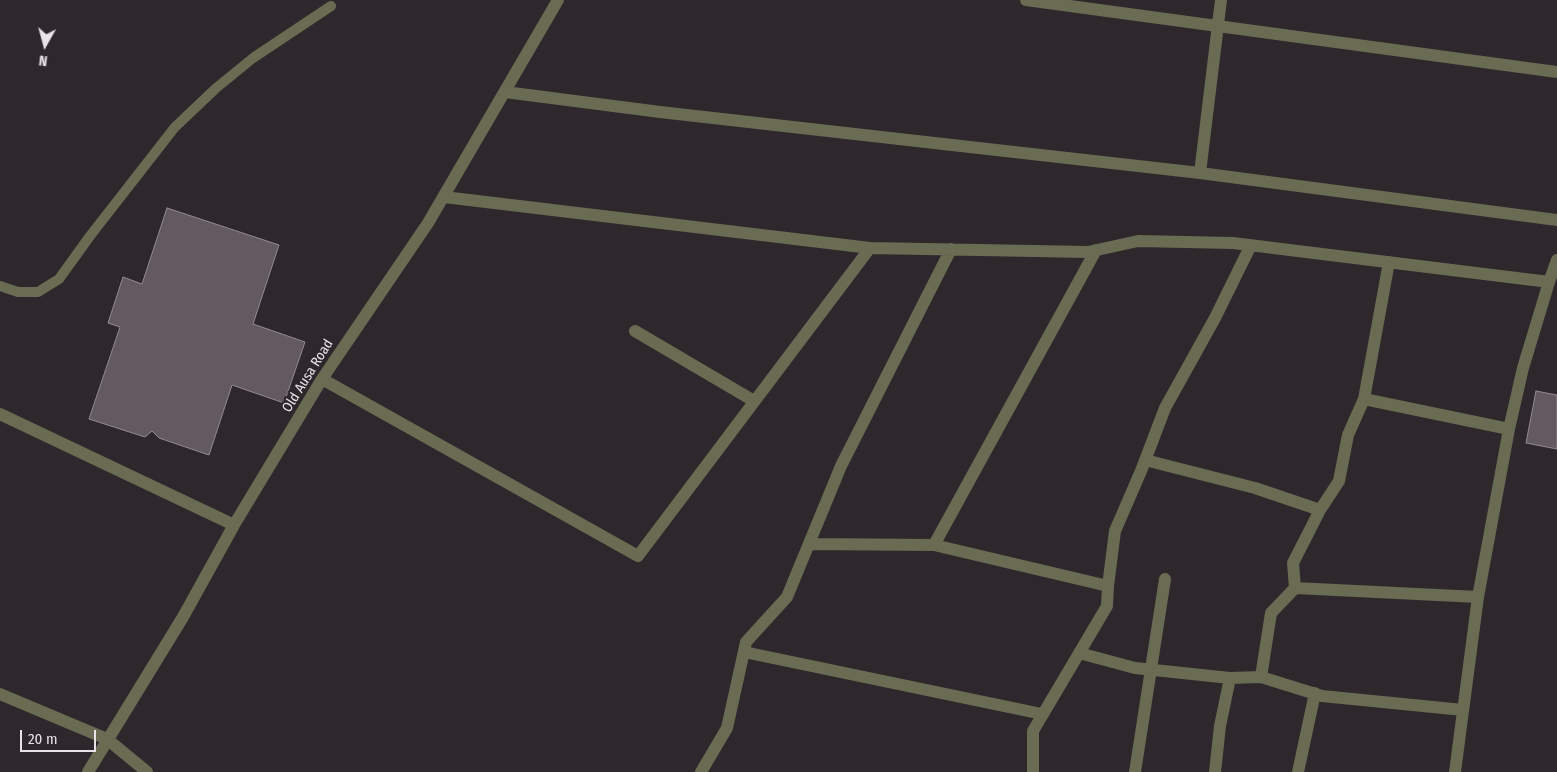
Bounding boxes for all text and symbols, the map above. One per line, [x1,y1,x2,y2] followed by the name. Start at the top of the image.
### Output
[20,20,70,70] north arrow
[38,51,48,69] text: N
[279,336,337,416] street label: Old Ausa Road
[22,720,99,752] scale bar
[28,730,58,748] text: 20 m

